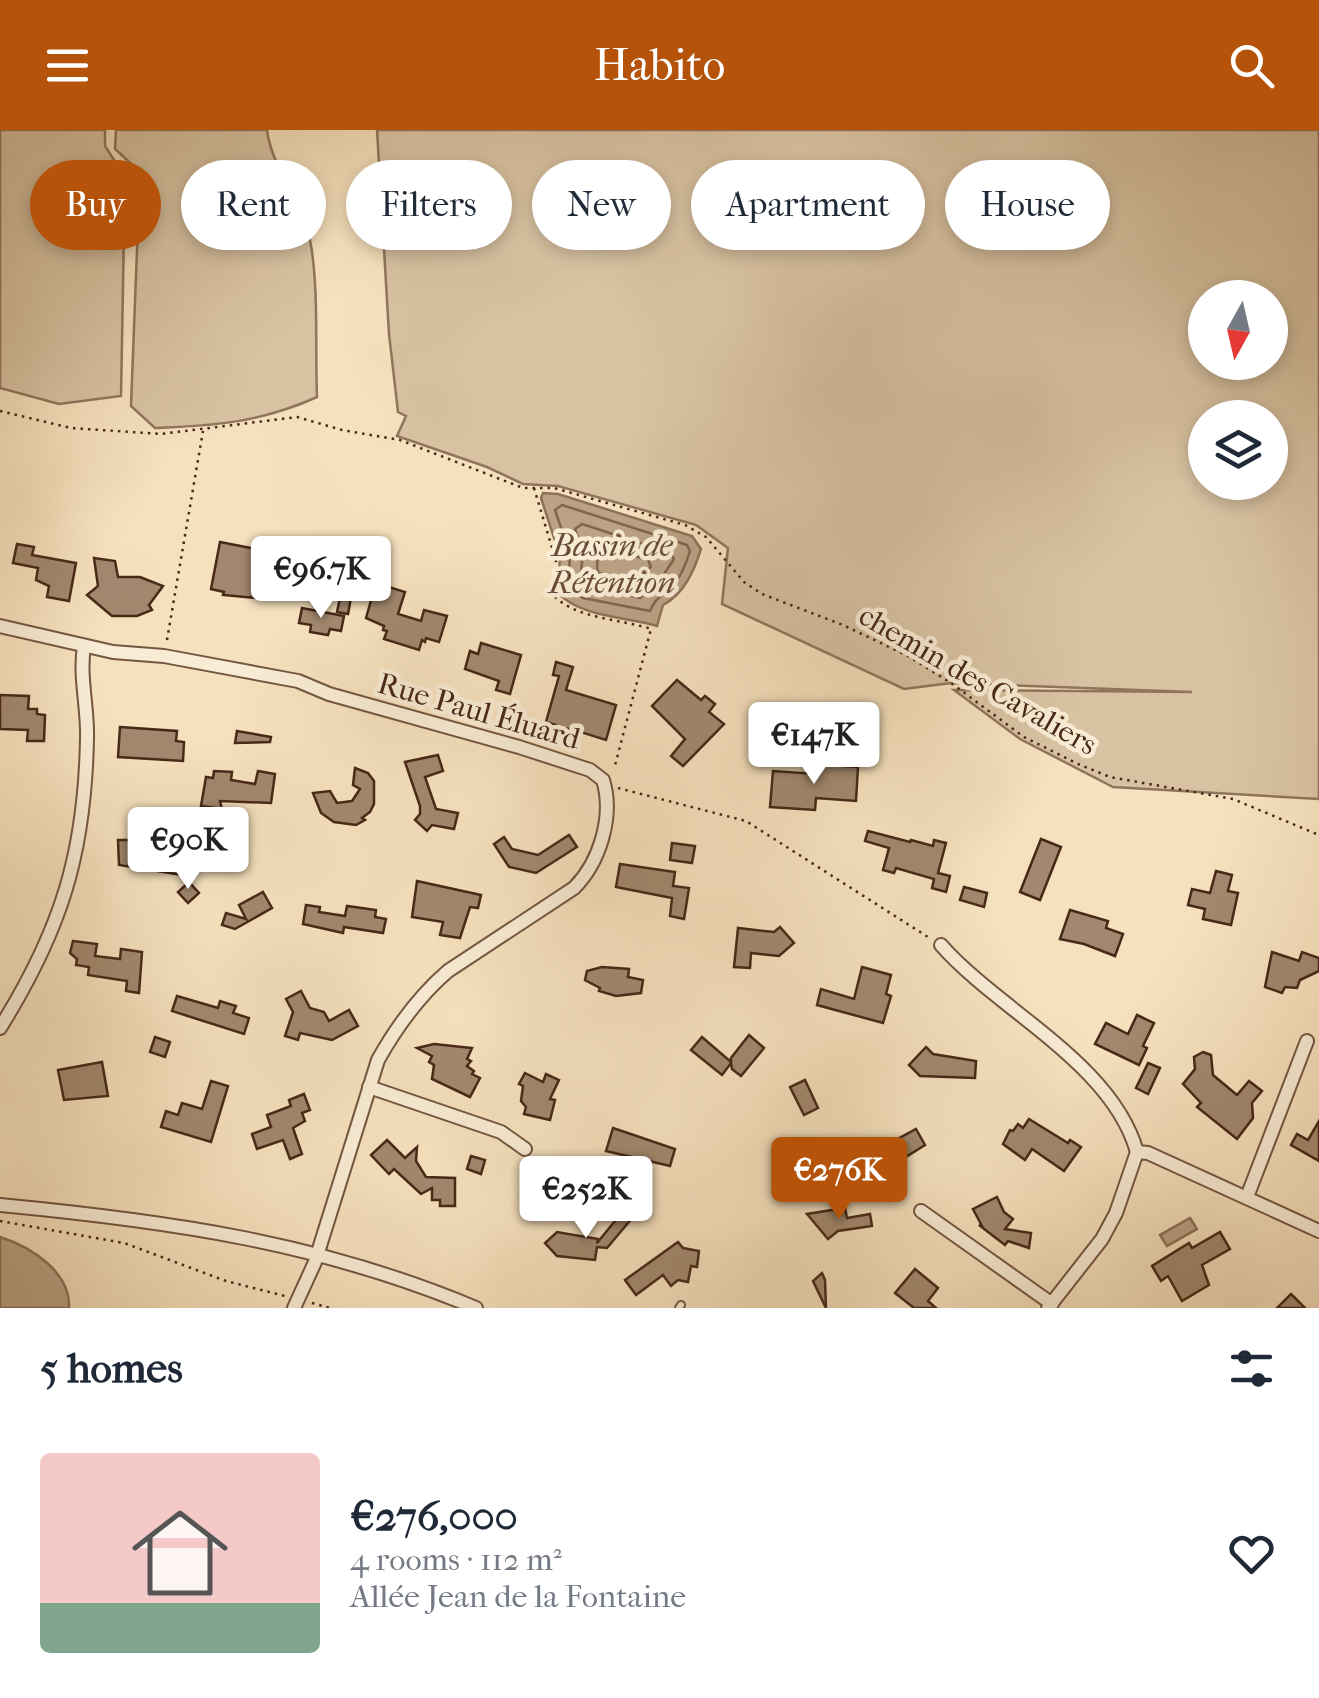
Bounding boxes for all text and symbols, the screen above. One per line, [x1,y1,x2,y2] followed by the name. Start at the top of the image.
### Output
[40,38,95,93] icon: menu
[1224,38,1279,93] icon: search
[594,39,725,92] text: Habito
[30,160,161,250] chip: Buy
[181,160,326,250] chip: Rent
[346,160,512,250] chip: Filters
[532,160,671,250] chip: New
[691,160,925,250] chip: Apartment
[945,160,1110,250] chip: House
[1188,280,1288,380] north arrow
[1188,280,1288,500] map controls
[1188,400,1288,500] button: layers
[547,527,675,601] water label: Bassin de Rétention
[240,536,402,621] pin: €96.7K
[273,550,369,587] text: €96.7K
[853,598,1103,763] street label: chemin des Cavaliers
[374,666,585,757] street label: Rue Paul Éluard
[744,702,884,787] pin: €147K
[770,716,858,753] text: €147K
[129,807,247,892] pin: €90K
[150,821,226,858] text: €90K
[769,1137,909,1222] pin: €276K
[793,1151,885,1188] text: €276K
[516,1156,656,1241] pin: €252K
[541,1170,631,1207] text: €252K
[1224,1341,1279,1396] icon: filters
[40,1344,183,1393] text: 5 homes
[350,1492,518,1541] text: €276,000
[120,1493,240,1613] icon: home
[1224,1526,1279,1581] icon: heart
[350,1541,562,1578] text: 4 rooms · 112 m²
[350,1578,686,1615] text: Allée Jean de la Fontaine

